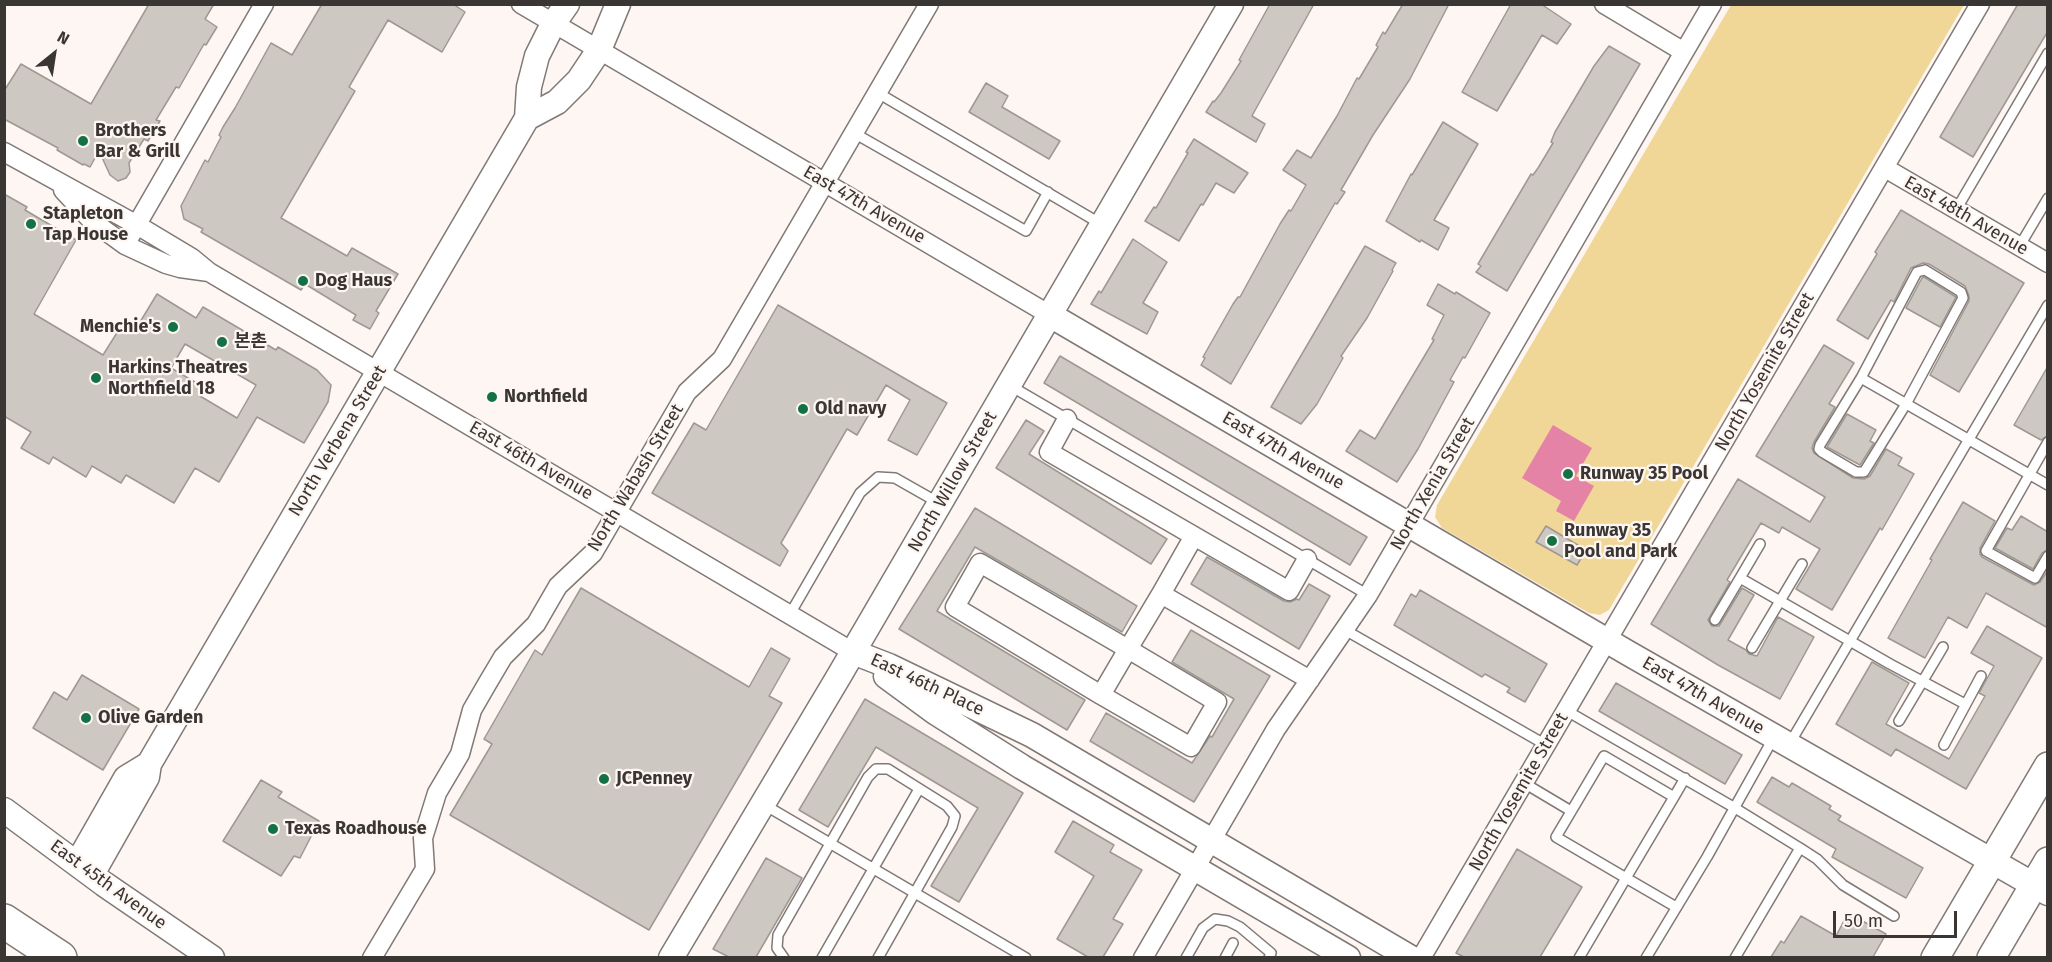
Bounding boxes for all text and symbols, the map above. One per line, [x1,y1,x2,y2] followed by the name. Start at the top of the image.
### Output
[24,24,84,84] north arrow
[54,27,73,49] text: N
[95,120,180,162] place label: Brothers Bar & Grill
[76,134,90,148] marker: Brothers Bar & Grill
[799,161,929,249] street label: East 47th Avenue
[1900,172,2032,260] street label: East 48th Avenue
[43,203,128,246] place label: Stapleton Tap House
[24,217,38,231] marker: Stapleton Tap House
[315,270,392,292] place label: Dog Haus
[296,274,310,288] marker: Dog Haus
[1711,289,1819,455] street label: North Yosemite Street
[80,316,161,338] place label: Menchie's
[166,320,180,334] marker: Menchie's
[234,331,267,353] place label: 본촌
[215,335,229,349] marker: 본촌
[108,357,247,400] place label: Harkins Theatres Northfield 18
[284,362,392,520] street label: North Verbena Street
[89,371,103,385] marker: Harkins Theatres Northfield 18
[504,386,588,408] place label: Northfield
[485,390,499,404] marker: Northfield
[815,398,886,420] place label: Old navy
[583,400,689,556] street label: North Wabash Street
[796,402,810,416] marker: Old navy
[1218,407,1348,495] street label: East 47th Avenue
[904,408,1002,556] street label: North Willow Street
[1386,414,1480,554] street label: North Xenia Street
[465,417,597,505] street label: East 46th Avenue
[1580,463,1708,485] place label: Runway 35 Pool
[1561,467,1575,481] marker: Runway 35 Pool
[1564,520,1677,562] place label: Runway 35 Pool and Park
[1545,534,1559,548] marker: Runway 35 Pool and Park
[867,649,987,721] street label: East 46th Place
[1638,652,1768,740] street label: East 47th Avenue
[98,707,203,729] place label: Olive Garden
[1465,709,1573,875] street label: North Yosemite Street
[79,711,93,725] marker: Olive Garden
[616,768,692,790] place label: JCPenney
[597,772,611,786] marker: JCPenney
[285,818,427,840] place label: Texas Roadhouse
[266,822,280,836] marker: Texas Roadhouse
[46,836,170,934] street label: East 45th Avenue
[1836,899,1960,937] scale bar
[1844,910,1883,932] text: 50 m

